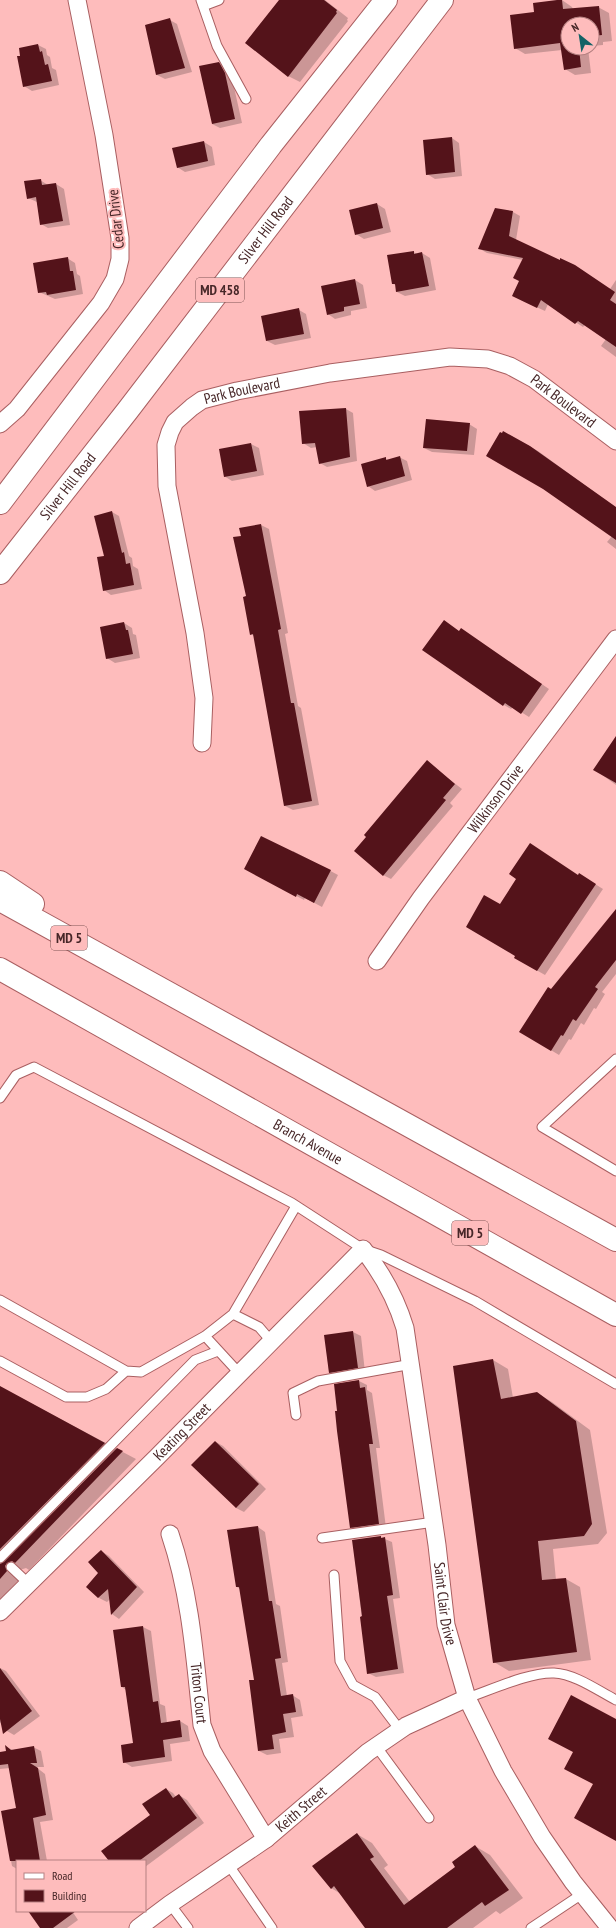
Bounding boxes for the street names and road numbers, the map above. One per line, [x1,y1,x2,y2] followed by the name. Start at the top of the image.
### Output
[103,188,128,250] street label: Cedar Drive
[234,192,297,267] street label: Silver Hill Road
[196,278,244,302] road number: MD 458
[527,370,600,432] street label: Park Boulevard
[202,373,281,408] street label: Park Boulevard
[35,449,100,523] street label: Silver Hill Road
[463,760,527,837] street label: Wilkinson Drive
[51,926,87,950] road number: MD 5
[270,1114,346,1168] street label: Branch Avenue
[452,1221,488,1245] road number: MD 5
[149,1399,214,1464] street label: Keating Street
[430,1561,461,1647] street label: Saint Clair Drive
[187,1662,212,1724] street label: Triton Court
[271,1782,330,1836] street label: Keith Street

